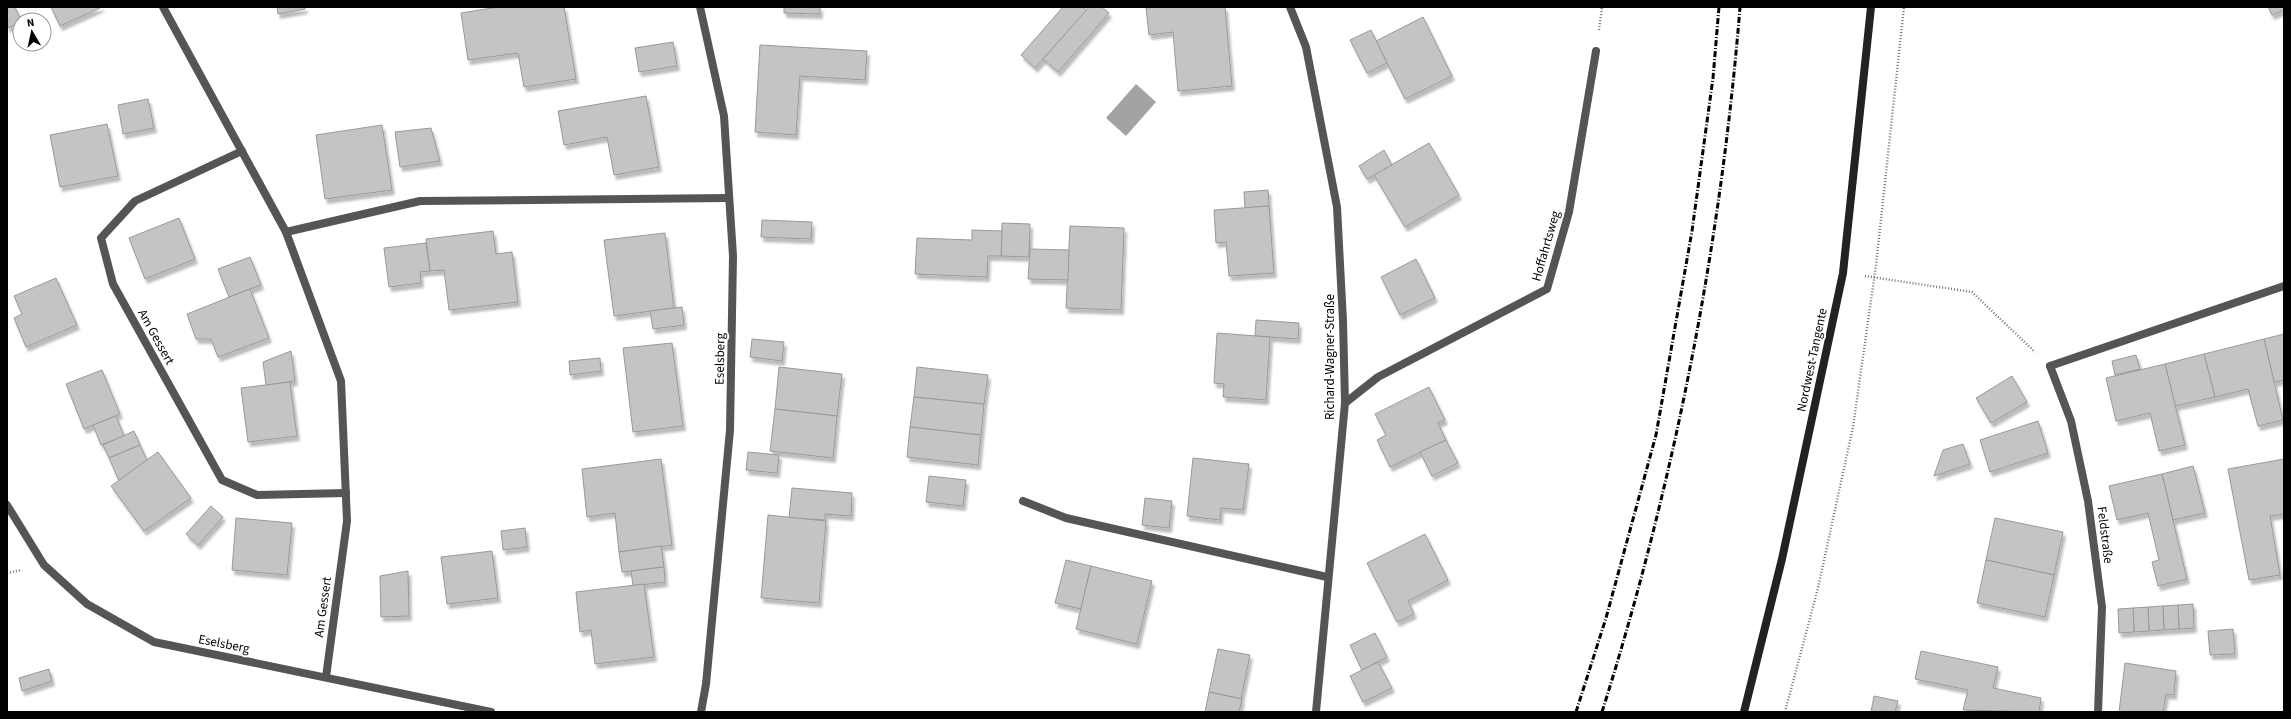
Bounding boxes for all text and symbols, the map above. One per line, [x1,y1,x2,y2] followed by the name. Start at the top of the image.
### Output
[12,12,52,52] north arrow
[26,15,35,31] text: N
[1527,208,1565,283] street label: Hoffahrtsweg
[1321,294,1339,420] street label: Richard-Wagner-Straße
[133,306,179,369] street label: Am Gessert
[1792,306,1832,414] street label: Nordwest-Tangente
[711,332,729,385] street label: Eselsberg
[2093,505,2117,565] street label: Feldstraße
[310,575,336,639] street label: Am Gessert
[197,630,252,658] street label: Eselsberg

